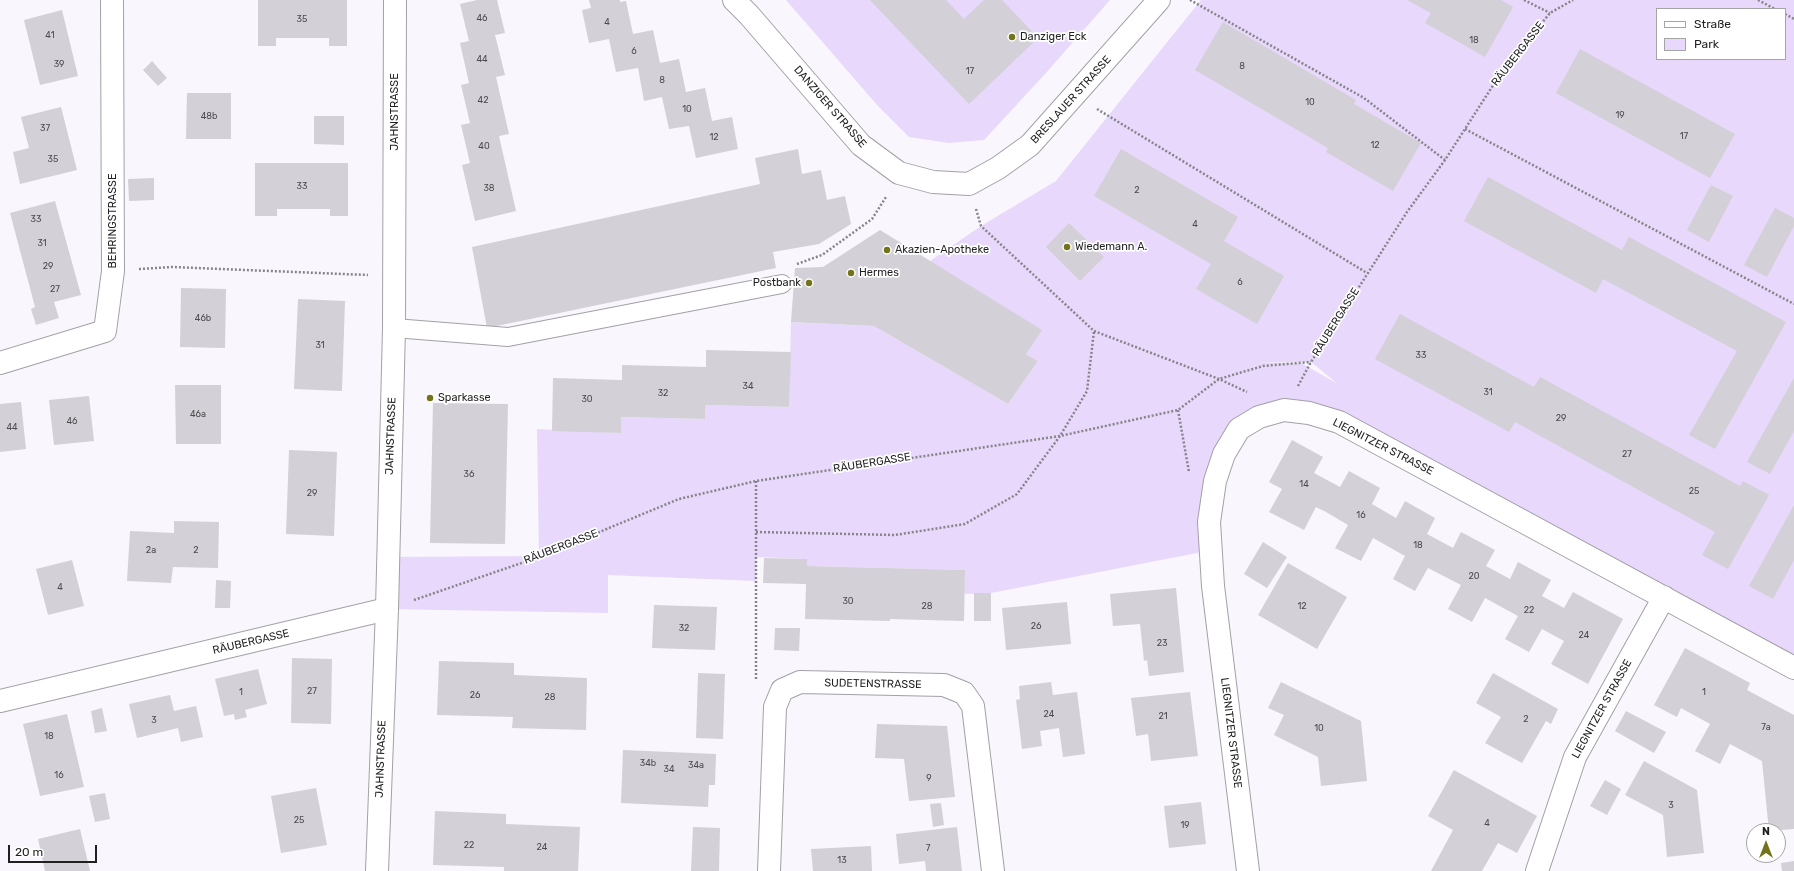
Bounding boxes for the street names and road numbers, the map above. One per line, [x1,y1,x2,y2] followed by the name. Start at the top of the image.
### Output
[1489,19,1547,89] street label: RÄUBERGASSE
[1028,53,1114,147] street label: BRESLAUER STRASSE
[791,63,869,151] street label: DANZIGER STRASSE
[388,73,402,151] street label: JAHNSTRASSE
[106,173,120,269] street label: BEHRINGSTRASSE
[1310,285,1362,359] street label: RÄUBERGASSE
[383,397,399,475] street label: JAHNSTRASSE
[1330,416,1436,478] street label: LIEGNITZER STRASSE
[832,450,912,476] street label: RÄUBERGASSE
[522,527,600,567] street label: RÄUBERGASSE
[211,627,291,657] street label: RÄUBERGASSE
[1569,657,1635,761] street label: LIEGNITZER STRASSE
[824,677,922,691] street label: SUDETENSTRASSE
[1218,677,1244,789] street label: LIEGNITZER STRASSE
[373,720,389,798] street label: JAHNSTRASSE

